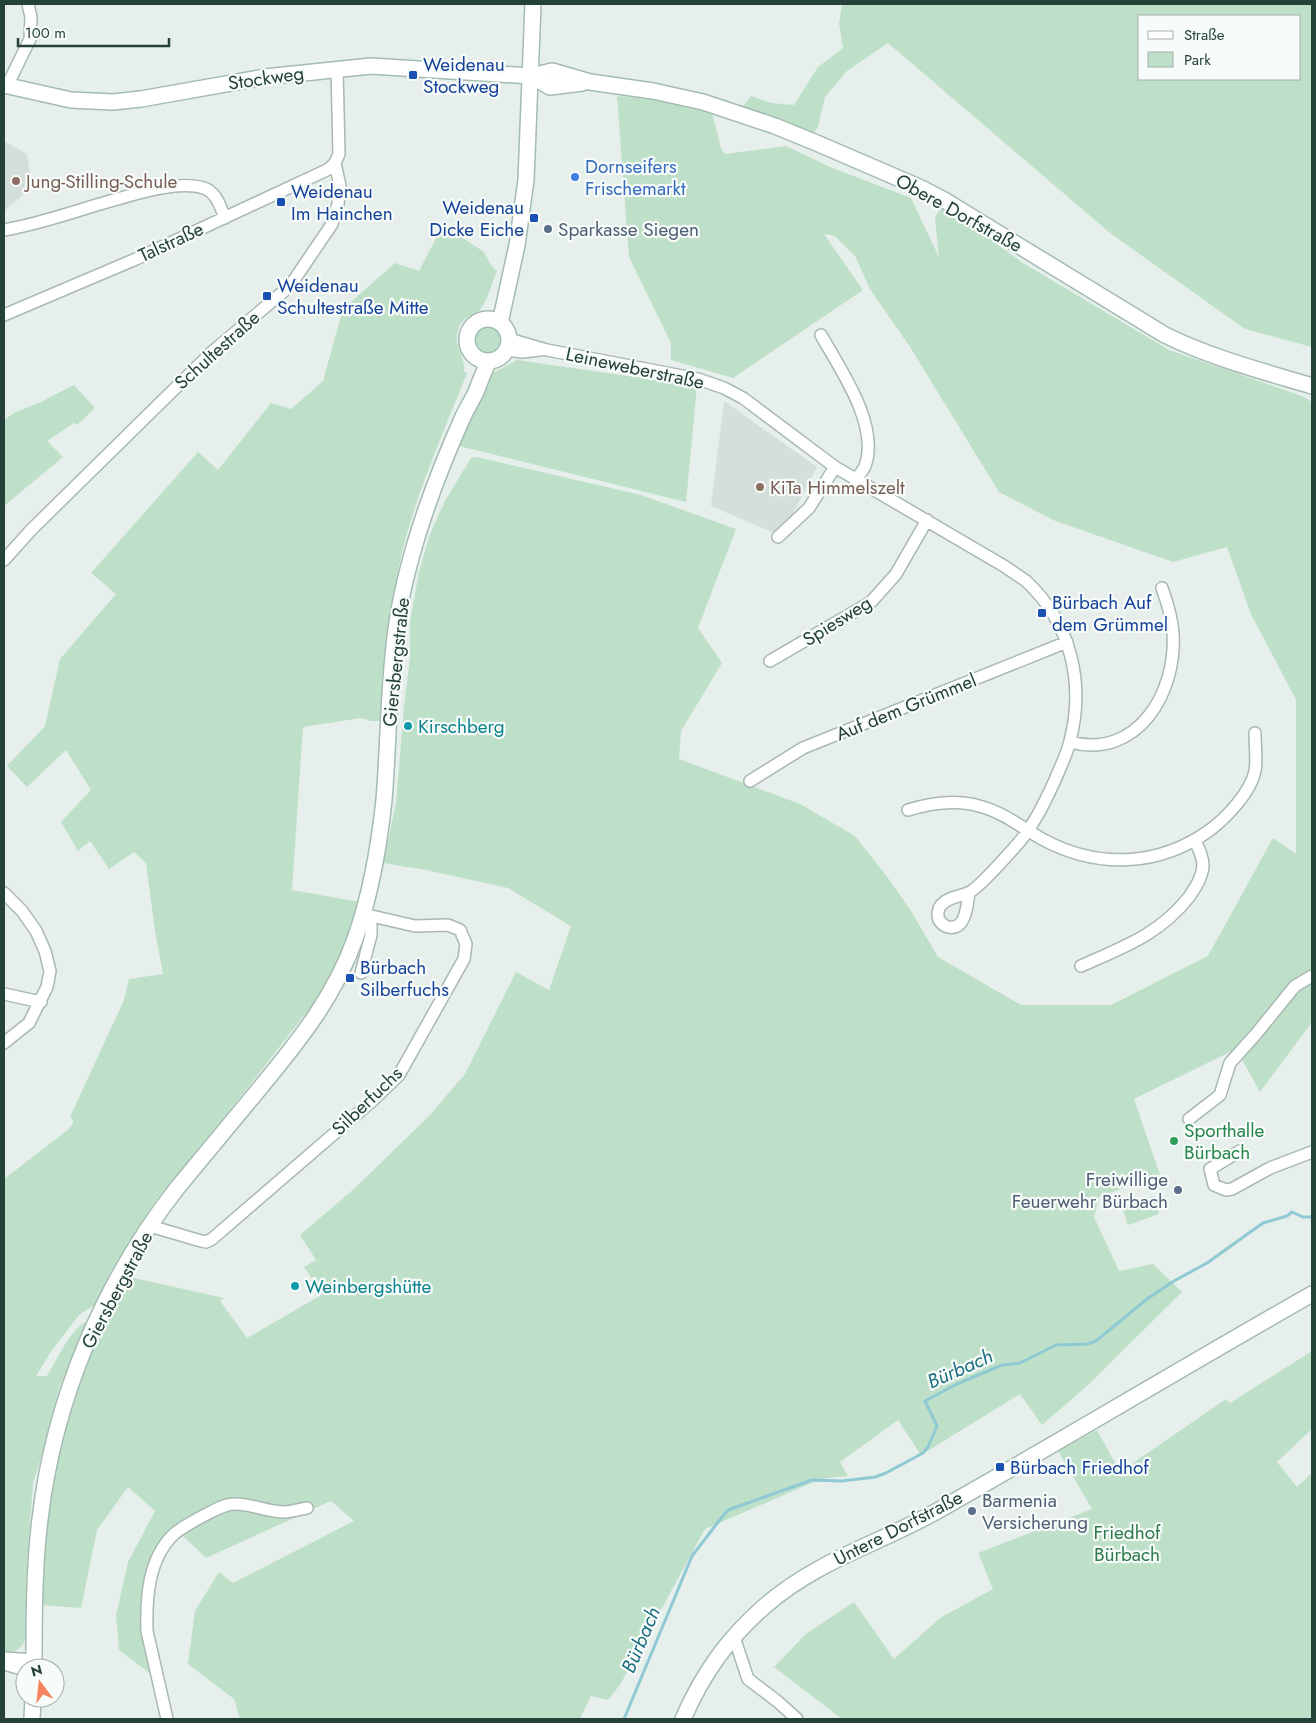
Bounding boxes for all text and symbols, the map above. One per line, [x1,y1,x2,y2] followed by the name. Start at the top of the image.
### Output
[18,15,169,47] scale bar
[1138,15,1301,80] legend
[25,22,66,44] text: 100 m
[1184,24,1225,46] text: Straße
[1184,49,1211,71] text: Park
[423,51,505,100] place label: Weidenau Stockweg
[226,59,306,97] street label: Stockweg
[407,69,419,81] marker: Weidenau Stockweg
[585,153,686,202] place label: Dornseifers Frischemarkt
[891,167,1027,259] street label: Obere Dorfstraße
[23,168,178,195] place label: Jung-Stilling-Schule
[569,171,581,183] marker: Dornseifers Frischemarkt
[10,175,22,187] marker: Jung-Stilling-Schule
[291,178,393,227] place label: Weidenau Im Hainchen
[429,194,524,243] place label: Weidenau Dicke Eiche
[275,196,287,208] marker: Weidenau Im Hainchen
[528,212,540,224] marker: Weidenau Dicke Eiche
[134,215,208,269] street label: Talstraße
[558,216,699,243] place label: Sparkasse Siegen
[542,223,554,235] marker: Sparkasse Siegen
[277,272,429,321] place label: Weidenau Schultestraße Mitte
[261,290,273,302] marker: Weidenau Schultestraße Mitte
[168,304,266,396] street label: Schultestraße
[563,340,707,396] street label: Leineweberstraße
[770,474,905,501] place label: KiTa Himmelszelt
[754,481,766,493] marker: KiTa Himmelszelt
[797,589,877,653] street label: Spiesweg
[1052,589,1168,638] place label: Bürbach Auf dem Grümmel
[376,596,416,728] street label: Giersbergstraße
[1036,607,1048,619] marker: Bürbach Auf dem Grümmel
[832,666,980,748] street label: Auf dem Grümmel
[418,713,505,740] place label: Kirschberg
[402,720,414,732] marker: Kirschberg
[360,954,449,1003] place label: Bürbach Silberfuchs
[344,972,356,984] marker: Bürbach Silberfuchs
[326,1060,409,1142] street label: Silberfuchs
[1184,1117,1265,1166] place label: Sporthalle Bürbach
[1168,1135,1180,1147] marker: Sporthalle Bürbach
[1012,1166,1168,1215] place label: Freiwillige Feuerwehr Bürbach
[1172,1184,1184,1196] marker: Freiwillige Feuerwehr Bürbach
[75,1226,159,1354] street label: Giersbergstraße
[305,1273,431,1300] place label: Weinbergshütte
[289,1280,301,1292] marker: Weinbergshütte
[922,1342,998,1396] water label: Bürbach
[1010,1454,1149,1481] place label: Bürbach Friedhof
[994,1461,1006,1473] marker: Bürbach Friedhof
[829,1484,967,1572] street label: Untere Dorfstraße
[982,1487,1088,1536] place label: Barmenia Versicherung
[966,1505,978,1517] marker: Barmenia Versicherung
[1094,1519,1161,1568] park label: Friedhof Bürbach
[614,1602,668,1678] water label: Bürbach
[15,1658,65,1708] north arrow
[29,1659,45,1682] text: N

